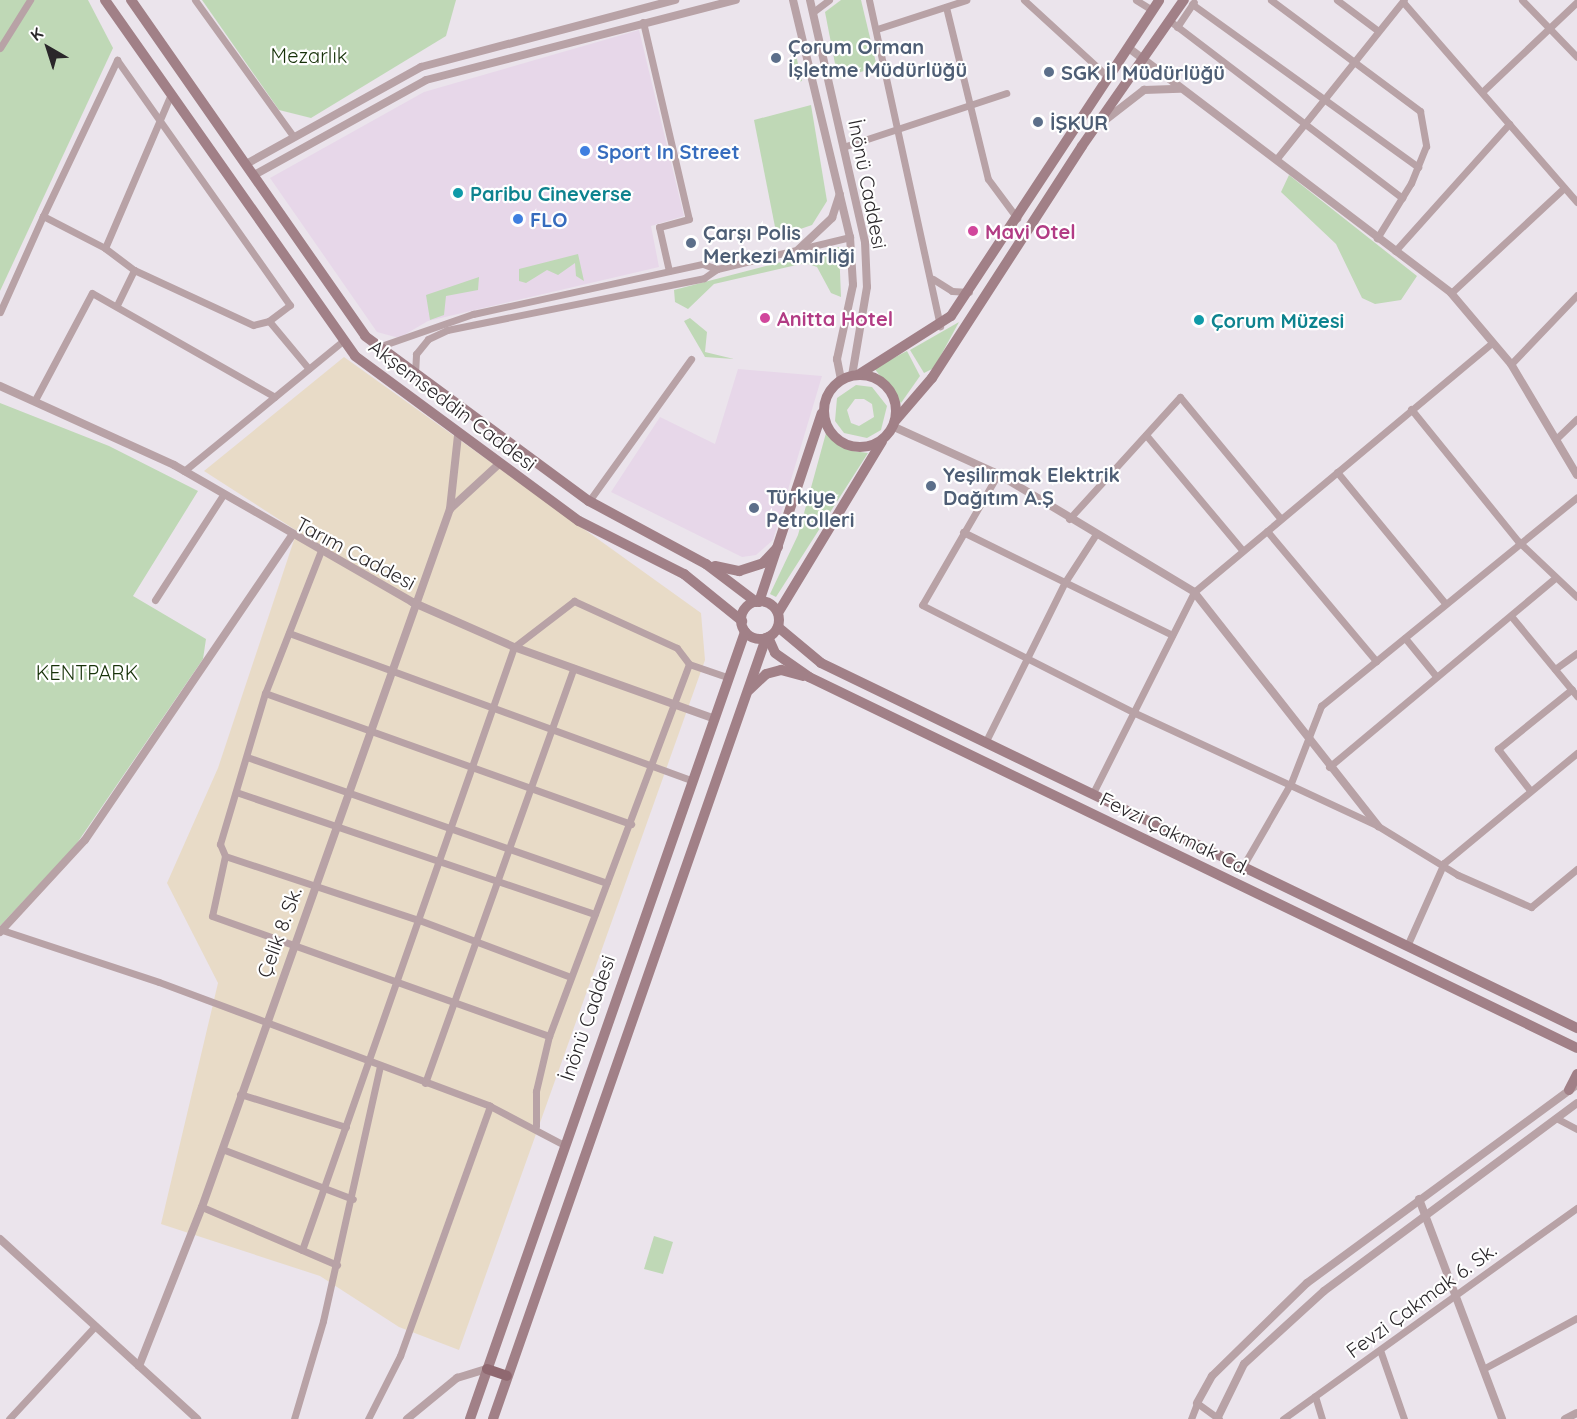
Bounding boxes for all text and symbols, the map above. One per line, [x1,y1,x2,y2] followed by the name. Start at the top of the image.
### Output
[18,18,78,78] north arrow
[26,23,47,45] text: K
[788,34,967,81] place label: Çorum Orman İşletme Müdürlüğü
[271,43,347,67] park label: Mezarlık
[769,51,783,65] marker: Çorum Orman İşletme Müdürlüğü
[1061,60,1225,84] place label: SGK İl Müdürlüğü
[1042,65,1056,79] marker: SGK İl Müdürlüğü
[1050,110,1108,134] place label: İŞKUR
[1031,115,1045,129] marker: İŞKUR
[844,117,892,251] street label: İnönü Caddesi
[597,139,740,163] place label: Sport In Street
[578,144,592,158] marker: Sport In Street
[470,181,632,205] place label: Paribu Cineverse
[451,186,465,200] marker: Paribu Cineverse
[530,207,567,231] place label: FLO
[511,212,525,226] marker: FLO
[985,219,1076,243] place label: Mavi Otel
[703,220,855,267] place label: Çarşı Polis Merkezi Amirliği
[966,224,980,238] marker: Mavi Otel
[684,236,698,250] marker: Çarşı Polis Merkezi Amirliği
[777,306,893,330] place label: Anitta Hotel
[1211,308,1344,332] place label: Çorum Müzesi
[758,311,772,325] marker: Anitta Hotel
[1192,313,1206,327] marker: Çorum Müzesi
[365,334,541,476] street label: Akşemseddin Caddesi
[943,462,1120,509] place label: Yeşilırmak Elektrik Dağıtım A.Ş
[924,479,938,493] marker: Yeşilırmak Elektrik Dağıtım A.Ş
[766,484,854,531] place label: Türkiye Petrolleri
[747,501,761,515] marker: Türkiye Petrolleri
[292,511,420,595] street label: Tarım Caddesi
[36,660,138,684] park label: KENTPARK
[1096,786,1254,880] street label: Fevzi Çakmak Cd.
[252,883,306,981] street label: Çelik 8. Sk.
[554,952,620,1084] street label: İnönü Caddesi
[1341,1237,1501,1363] street label: Fevzi Çakmak 6. Sk.

